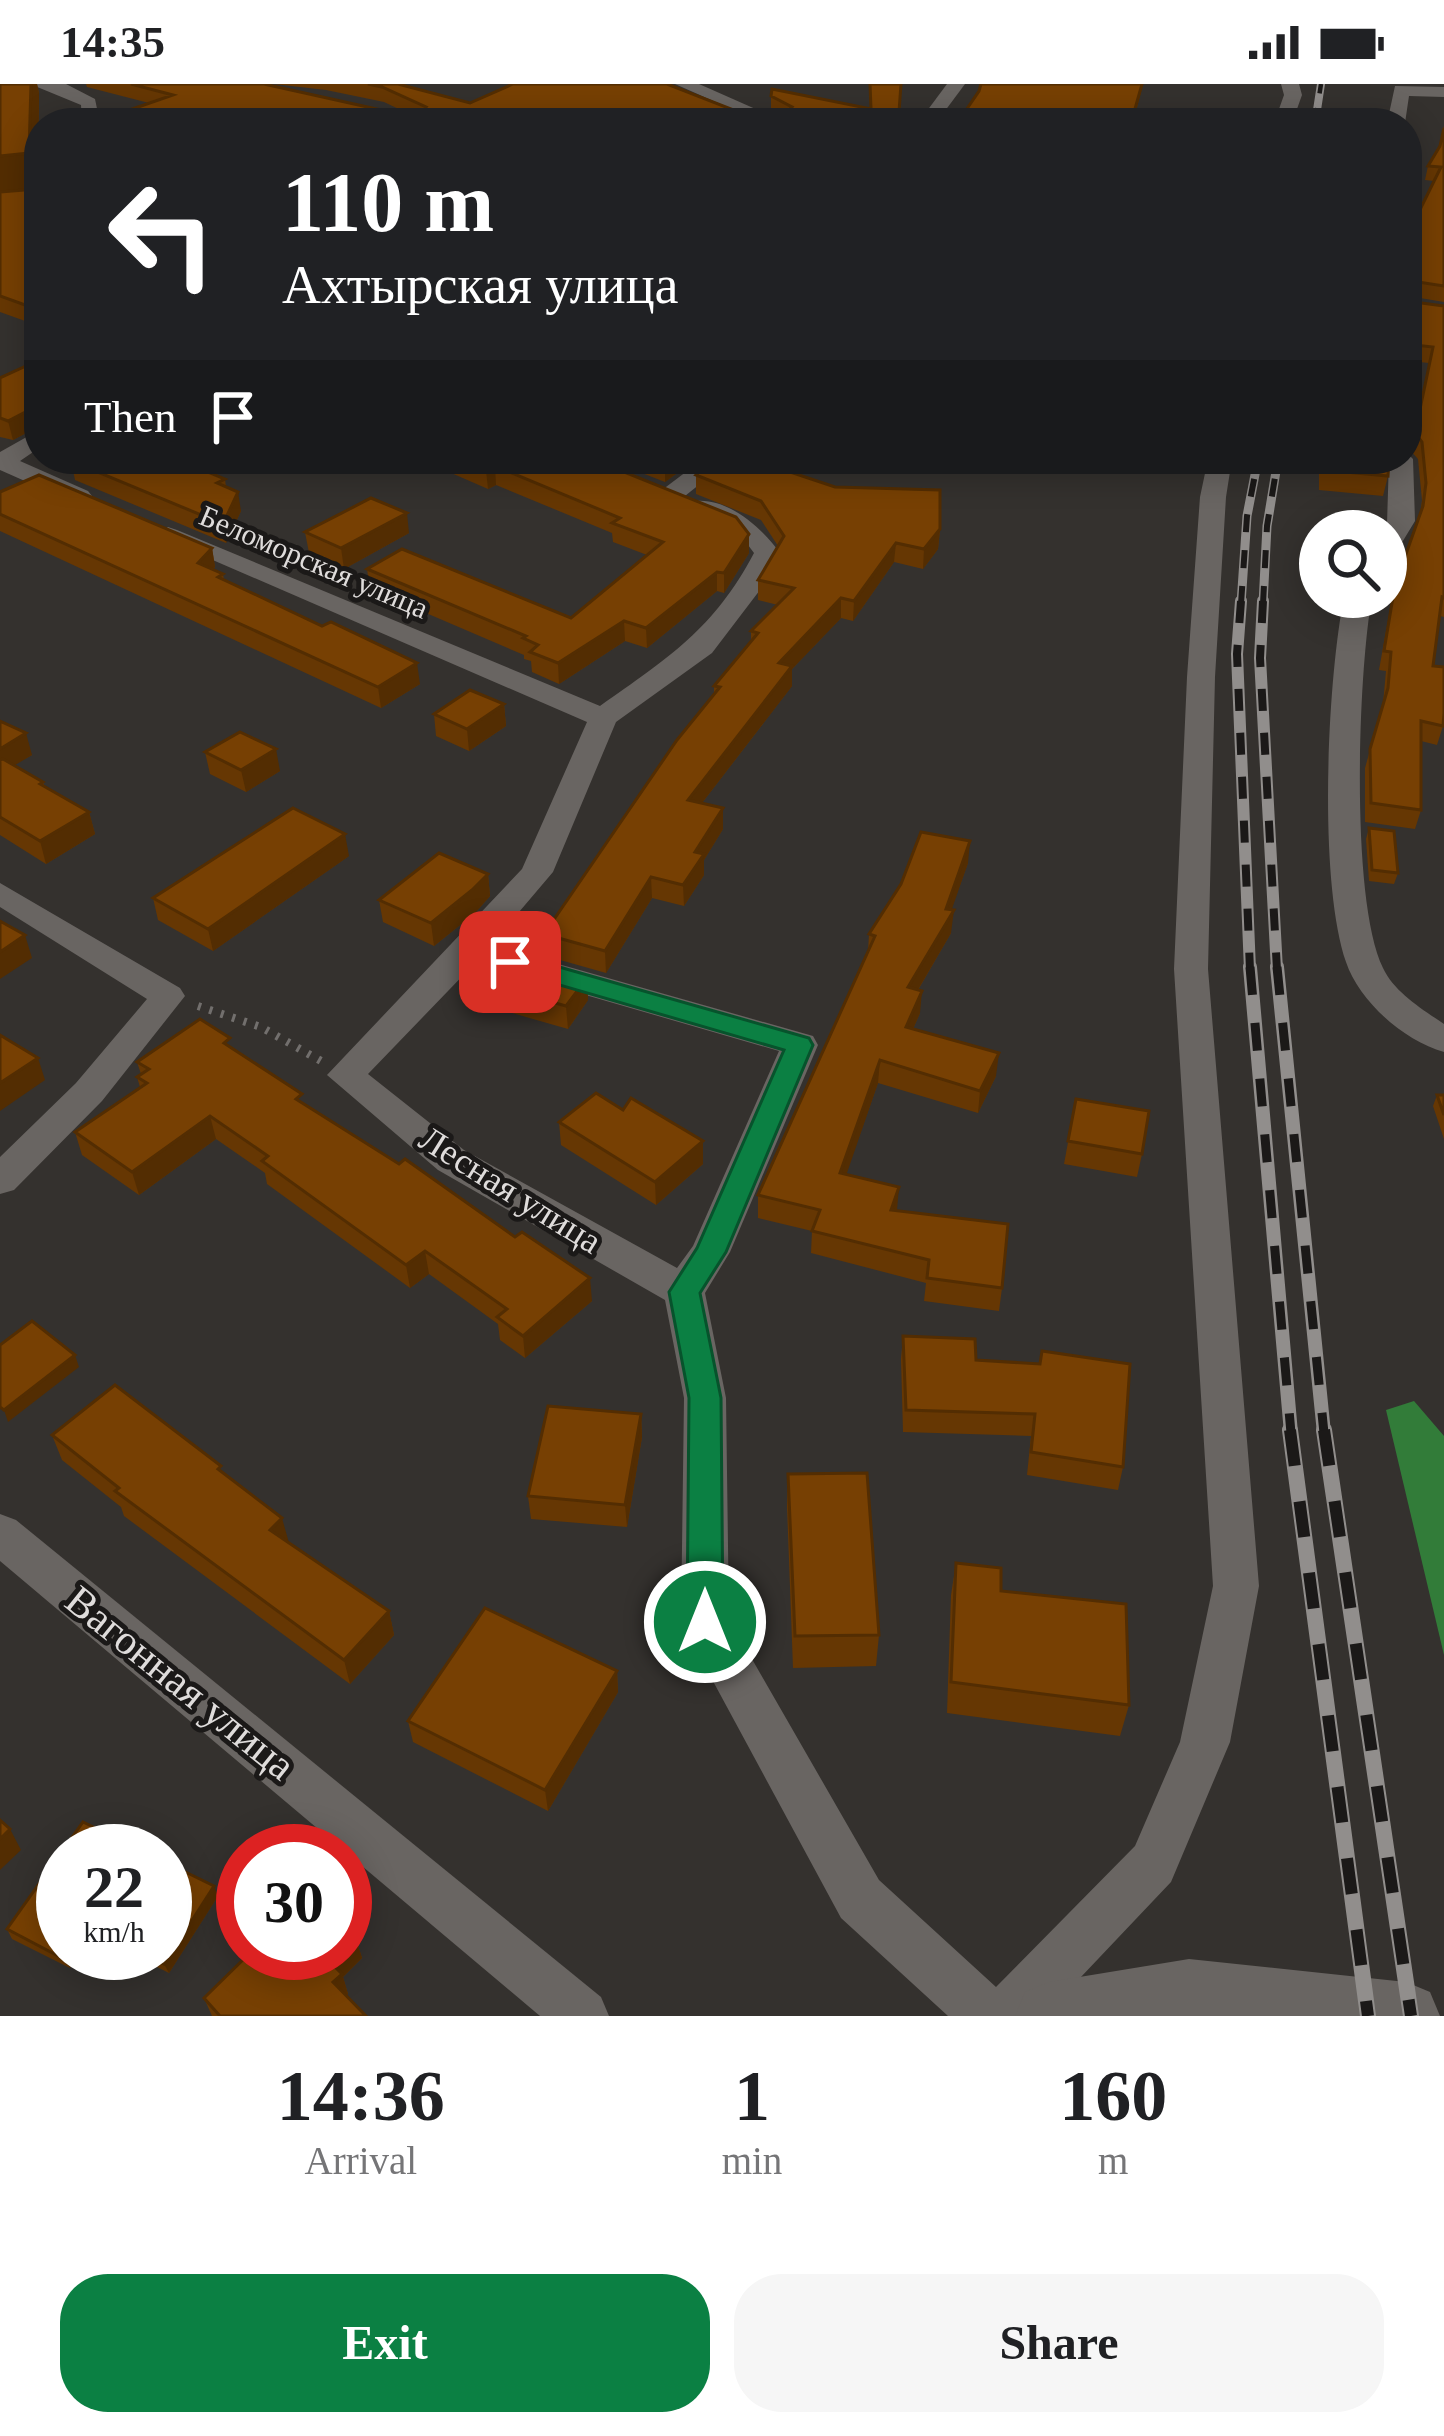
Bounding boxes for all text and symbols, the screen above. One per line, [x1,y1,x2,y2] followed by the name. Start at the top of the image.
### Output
[60,17,165,67] text: 14:35
[84,156,240,312] icon: left
[282,156,494,249] text: 110 m
[282,255,679,315] text: Ахтырская улица
[200,384,266,450] icon: arrive
[84,392,176,442] text: Then
[195,498,433,625] street label: Беломорская улица
[1299,510,1407,618] map controls
[1299,510,1407,618] button: search
[459,911,561,1013] pin
[477,929,543,995] icon: arrive
[412,1118,609,1262] street label: Лесная улица
[642,1559,768,1685] position arrow
[57,1576,304,1789] street label: Вагонная улица
[216,1824,372,1980] speed limit sign: 30
[84,1854,144,1920] text: 22
[83,1915,145,1948] text: km/h
[277,2056,445,2136] text: 14:36
[734,2056,770,2136] text: 1
[1059,2056,1167,2136] text: 160
[305,2139,417,2182] text: Arrival
[722,2139,782,2182] text: min
[1098,2139,1128,2182] text: m
[60,2274,710,2412] button: Exit
[734,2274,1384,2412] button: Share

